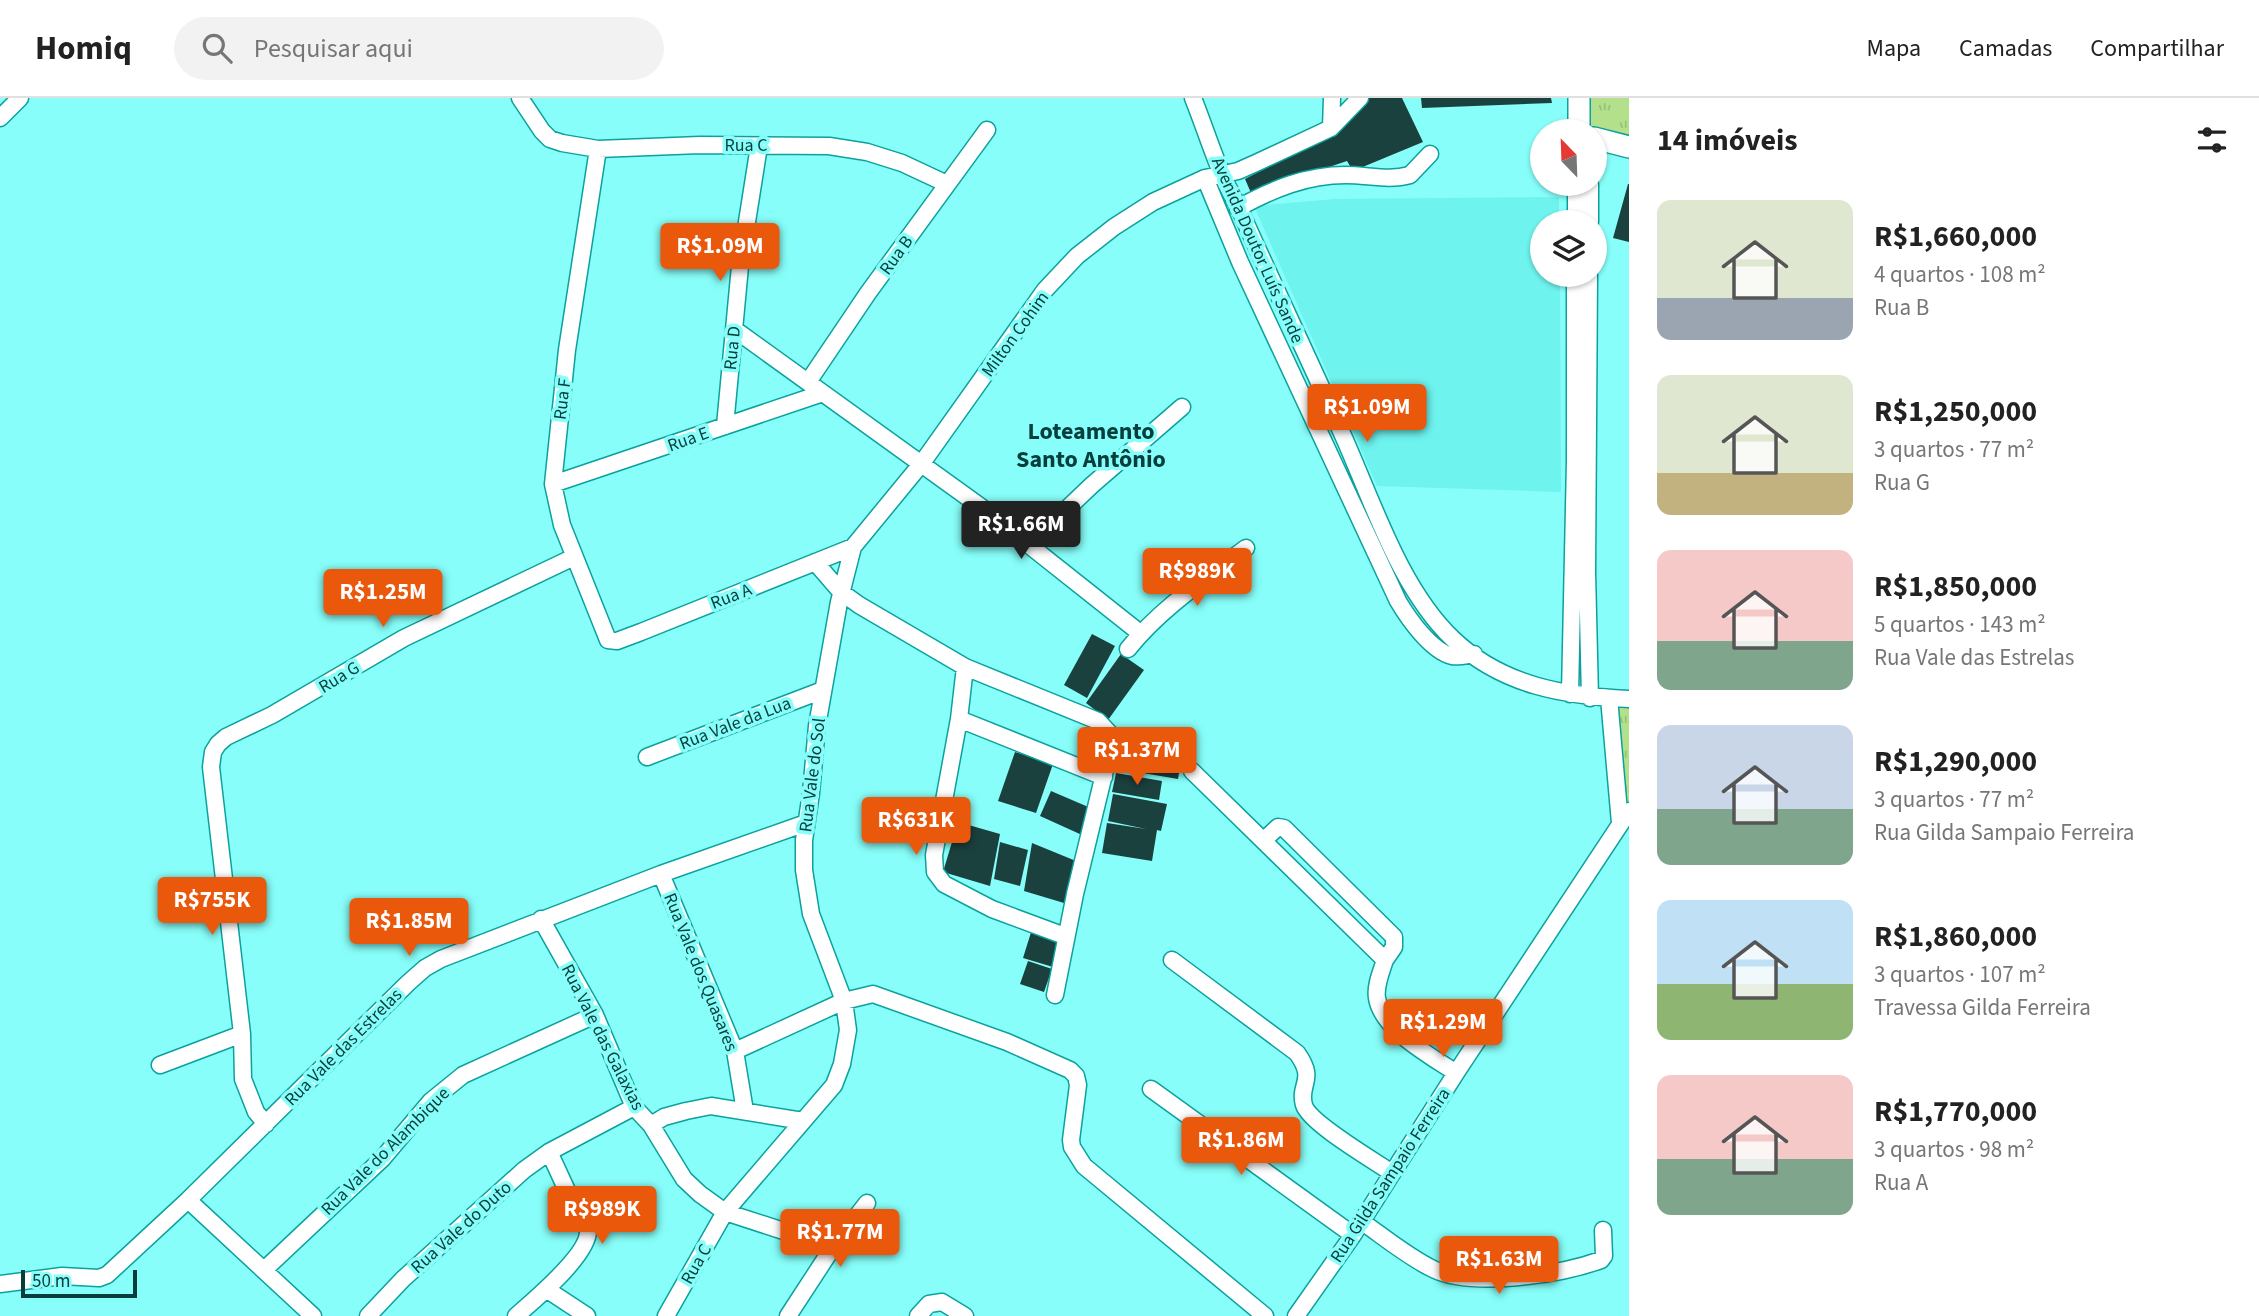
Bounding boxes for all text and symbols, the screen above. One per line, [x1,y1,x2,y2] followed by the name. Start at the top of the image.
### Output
[174,17,664,80] search box
[35,25,132,72] text: Homiq
[198,29,236,67] icon: search
[254,30,413,67] text: Pesquisar aqui
[1866,31,1921,66] text: Mapa
[1959,31,2052,66] text: Camadas
[2090,31,2224,66] text: Compartilhar
[1530,119,1606,196] north arrow
[1530,119,1607,287] map controls
[1657,119,1798,162] text: 14 imóveis
[2193,121,2231,159] icon: filters
[725,133,767,158] street label: Rua C
[1205,153,1310,347] street label: Avenida Doutor Luís Sande
[1530,210,1607,287] button: layers
[1874,215,2037,258] text: R$1,660,000
[655,223,785,283] pin: R$1.09M
[1713,228,1797,312] icon: home
[676,229,764,262] text: R$1.09M
[874,230,919,280] street label: Rua B
[1874,258,2046,291] text: 4 quartos · 108 m²
[976,286,1055,382] street label: Milton Cohim
[1874,291,1929,324] text: Rua B
[718,325,747,371] street label: Rua D
[548,377,577,421] street label: Rua F
[1302,384,1432,444] pin: R$1.09M
[1323,390,1411,423] text: R$1.09M
[1874,390,2037,433] text: R$1,250,000
[1713,403,1797,487] icon: home
[1016,414,1166,477] district label: Loteamento Santo Antônio
[664,421,712,458] street label: Rua E
[1874,433,2034,466] text: 3 quartos · 77 m²
[1874,466,1930,499] text: Rua G
[956,502,1086,561] pin: R$1.66M
[977,507,1065,540] text: R$1.66M
[1140,548,1254,608] pin: R$989K
[1159,554,1235,587] text: R$989K
[1874,565,2037,608] text: R$1,850,000
[318,570,448,629] pin: R$1.25M
[339,575,427,608] text: R$1.25M
[707,577,756,616] street label: Rua A
[1713,578,1797,662] icon: home
[1874,608,2046,641] text: 5 quartos · 143 m²
[1874,641,2075,674] text: Rua Vale das Estrelas
[314,655,364,699] street label: Rua G
[676,691,795,756] street label: Rua Vale da Lua
[793,716,832,834] street label: Rua Vale do Sol
[1072,728,1202,787] pin: R$1.37M
[1093,733,1181,766] text: R$1.37M
[1874,740,2037,783] text: R$1,290,000
[1713,753,1797,837] icon: home
[1874,783,2034,816] text: 3 quartos · 77 m²
[859,798,973,857] pin: R$631K
[878,803,954,836] text: R$631K
[1874,816,2134,849] text: Rua Gilda Sampaio Ferreira
[155,878,269,937] pin: R$755K
[174,883,250,916] text: R$755K
[657,889,744,1055] street label: Rua Vale dos Quasares
[344,898,474,958] pin: R$1.85M
[365,904,453,937] text: R$1.85M
[1874,915,2037,958] text: R$1,860,000
[1713,928,1797,1012] icon: home
[1874,958,2046,991] text: 3 quartos · 107 m²
[555,960,650,1115] street label: Rua Vale das Galaxias
[279,983,408,1112] street label: Rua Vale das Estrelas
[1874,991,2091,1024] text: Travessa Gilda Ferreira
[1378,1000,1508,1059] pin: R$1.29M
[1399,1005,1487,1038] text: R$1.29M
[316,1081,455,1221] street label: Rua Vale do Alambique
[1324,1083,1456,1268] street label: Rua Gilda Sampaio Ferreira
[1874,1090,2037,1133] text: R$1,770,000
[1713,1103,1797,1187] icon: home
[1176,1118,1306,1177] pin: R$1.86M
[1197,1123,1285,1156] text: R$1.86M
[1874,1133,2034,1166] text: 3 quartos · 98 m²
[1874,1166,1928,1199] text: Rua A
[406,1175,517,1279] street label: Rua Vale do Duto
[545,1186,659,1246] pin: R$989K
[564,1192,640,1225] text: R$989K
[775,1210,905,1269] pin: R$1.77M
[796,1215,884,1248] text: R$1.77M
[1434,1236,1564,1296] pin: R$1.63M
[675,1239,718,1289] street label: Rua C
[1455,1242,1543,1275] text: R$1.63M
[21,1267,136,1299] scale bar
[32,1268,70,1295] text: 50 m

